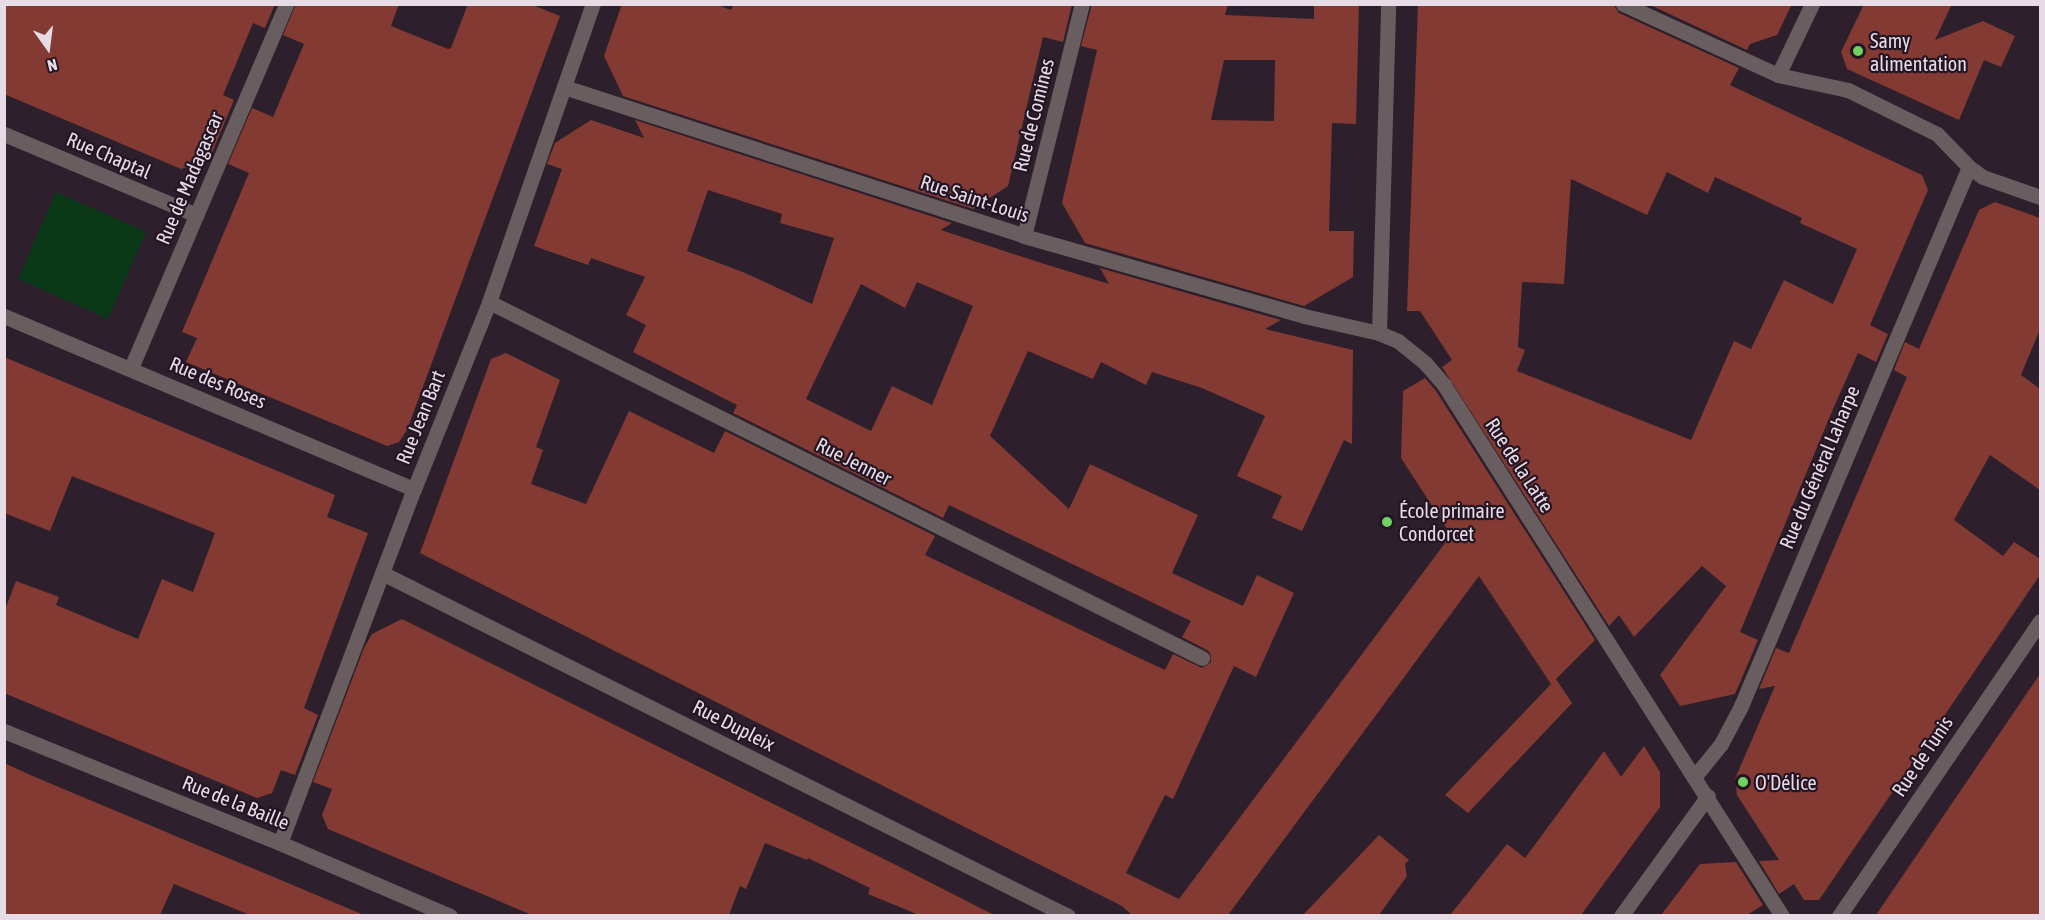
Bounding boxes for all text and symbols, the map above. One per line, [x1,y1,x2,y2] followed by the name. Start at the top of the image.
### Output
[18,18,78,78] north arrow
[1870,28,1967,75] place label: Samy alimentation
[1851,44,1865,58] marker: Samy alimentation
[46,56,59,75] text: N
[1007,56,1059,174] street label: Rue de Comines
[150,108,228,248] street label: Rue de Madagascar
[63,127,155,183] street label: Rue Chaptal
[918,169,1032,227] street label: Rue Saint-Louis
[166,351,270,413] street label: Rue des Roses
[390,367,450,467] street label: Rue Jean Bart
[1774,382,1864,552] street label: Rue du Général Laharpe
[1481,413,1559,517] street label: Rue de la Latte
[812,432,896,490] street label: Rue Jenner
[1399,498,1504,545] place label: École primaire Condorcet
[1380,515,1394,529] marker: École primaire Condorcet
[689,694,779,756] street label: Rue Dupleix
[1886,711,1958,801] street label: Rue de Tunis
[179,770,293,834] street label: Rue de la Baille
[1755,770,1817,794] place label: O'Délice
[1736,775,1750,789] marker: O'Délice

